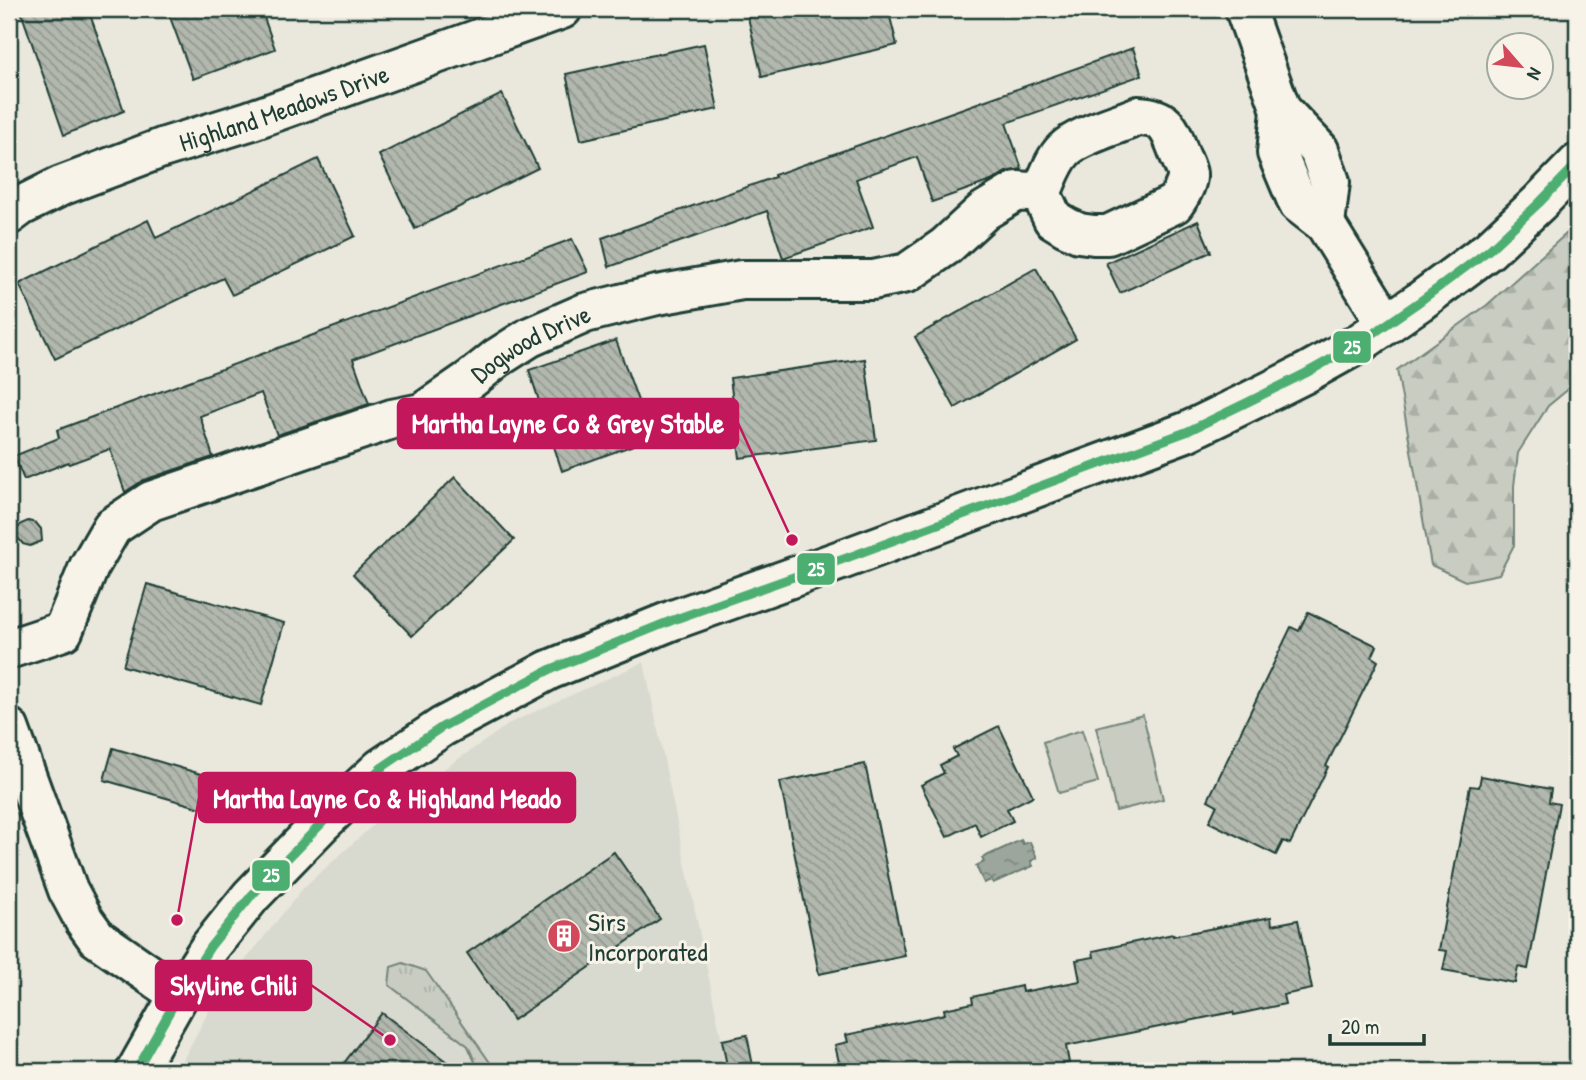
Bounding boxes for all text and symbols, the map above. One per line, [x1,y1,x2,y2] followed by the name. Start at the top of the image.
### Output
[1484,32,1554,102] north arrow
[175,55,393,159] street label: Highland Meadows Drive
[1521,63,1549,85] text: N
[463,295,596,390] street label: Dogwood Drive
[1332,330,1372,364] line badge: 25
[1344,334,1361,360] text: 25
[398,399,738,448] callout: Martha Layne Co & Grey Stable
[412,404,725,443] text: Martha Layne Co & Grey Stable
[796,552,836,586] line badge: 25
[808,556,825,582] text: 25
[199,773,575,822] callout: Martha Layne Co & Highland Meado
[213,779,562,818] text: Martha Layne Co & Highland Meado
[251,859,291,892] line badge: 25
[263,862,280,888] text: 25
[588,904,708,969] place label: Sirs Incorporated
[545,917,583,955] building icon: Sirs Incorporated
[156,961,311,1010] callout: Skyline Chili
[170,966,298,1005] text: Skyline Chili
[1330,1003,1425,1047] scale bar
[1341,1012,1379,1041] text: 20 m

